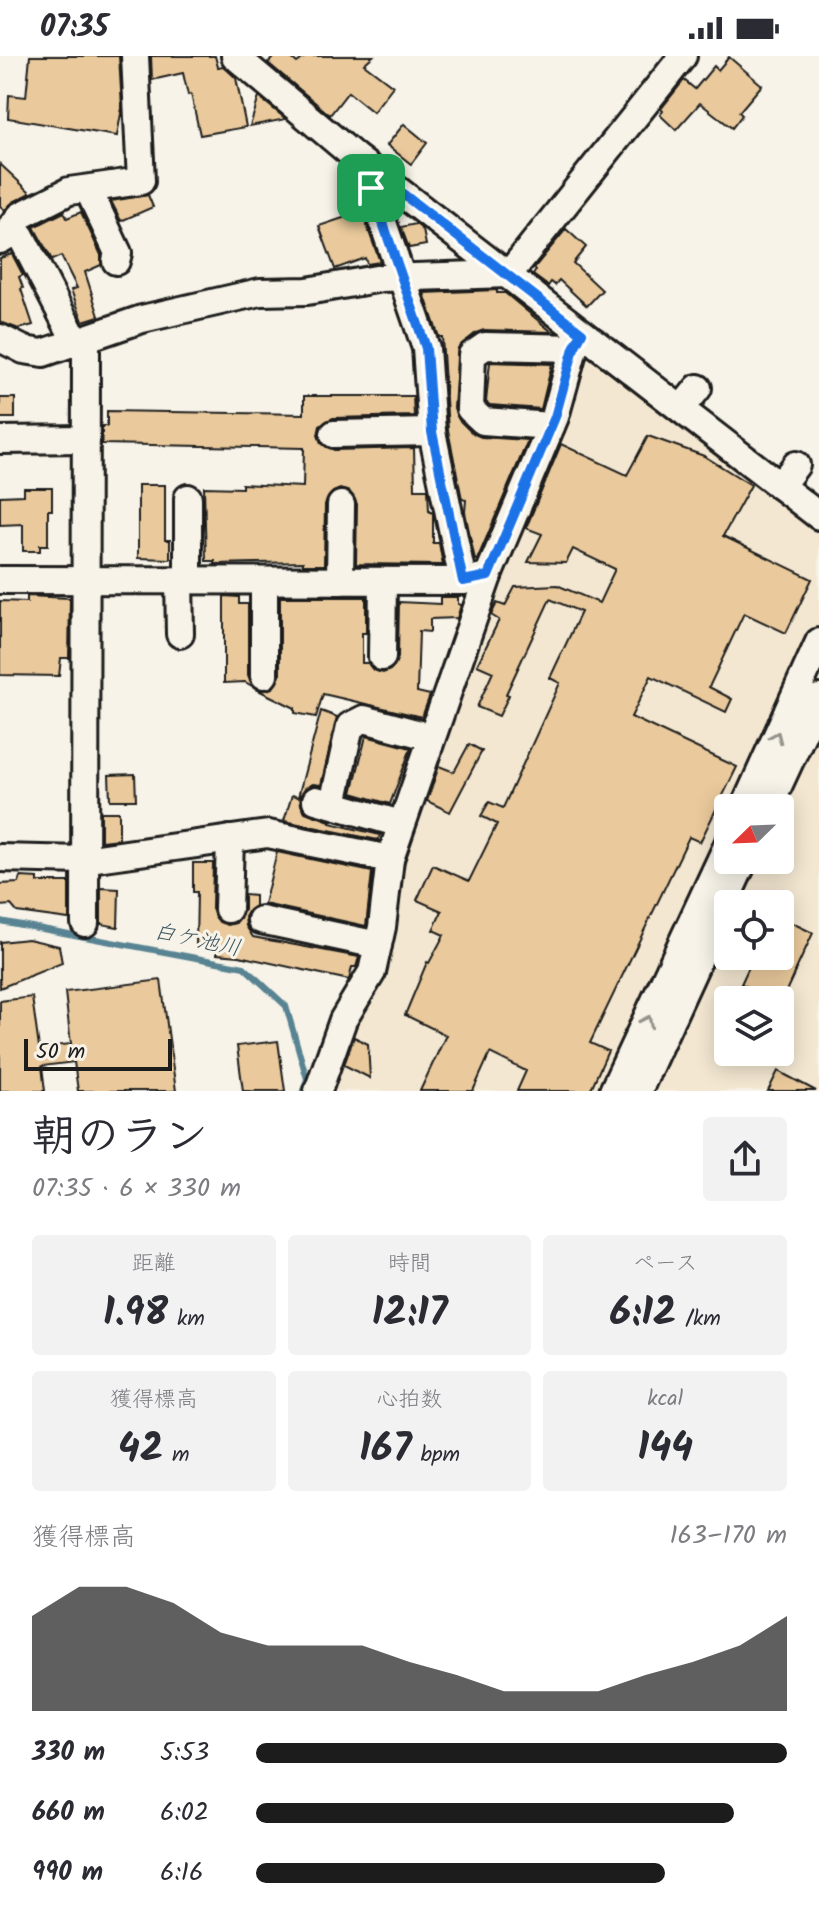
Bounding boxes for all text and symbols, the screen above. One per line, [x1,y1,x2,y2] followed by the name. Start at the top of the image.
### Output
[40,4,109,52] text: 07:35
[337,154,405,222] pin
[349,166,393,210] icon: arrive
[766,731,782,745] one-way arrow
[714,794,794,874] north arrow
[714,794,794,1066] map controls
[714,890,794,970] button: locate
[150,915,244,967] water label: 白ケ池川
[714,986,794,1066] button: layers
[637,1014,653,1029] one-way arrow
[24,1035,172,1071] scale bar
[36,1035,85,1070] text: 50 m
[32,1103,208,1173] text: 朝のラン
[703,1117,787,1201] button: share
[32,1168,241,1210] text: 07:35 · 6 × 330 m
[132,1247,176,1282] text: 距離
[387,1247,432,1282] text: 時間
[633,1247,698,1282] text: ペース
[103,1282,168,1346] text: 1.98
[371,1282,448,1346] text: 12:17
[609,1282,676,1346] text: 6:12
[168,1302,205,1337] text: km
[676,1302,721,1337] text: /km
[647,1382,683,1417] text: kcal
[110,1383,198,1418] text: 獲得標高
[376,1383,443,1418] text: 心拍数
[637,1417,693,1481] text: 144
[118,1418,163,1482] text: 42
[359,1418,412,1482] text: 167
[163,1438,190,1473] text: m
[412,1438,460,1473] text: bpm
[669,1515,787,1557] text: 163–170 m
[32,1517,136,1559] text: 獲得標高
[32,1732,105,1774] text: 330 m
[160,1732,209,1774] text: 5:53
[32,1792,105,1834] text: 660 m
[160,1792,209,1834] text: 6:02
[32,1852,103,1894] text: 990 m
[160,1852,203,1894] text: 6:16

